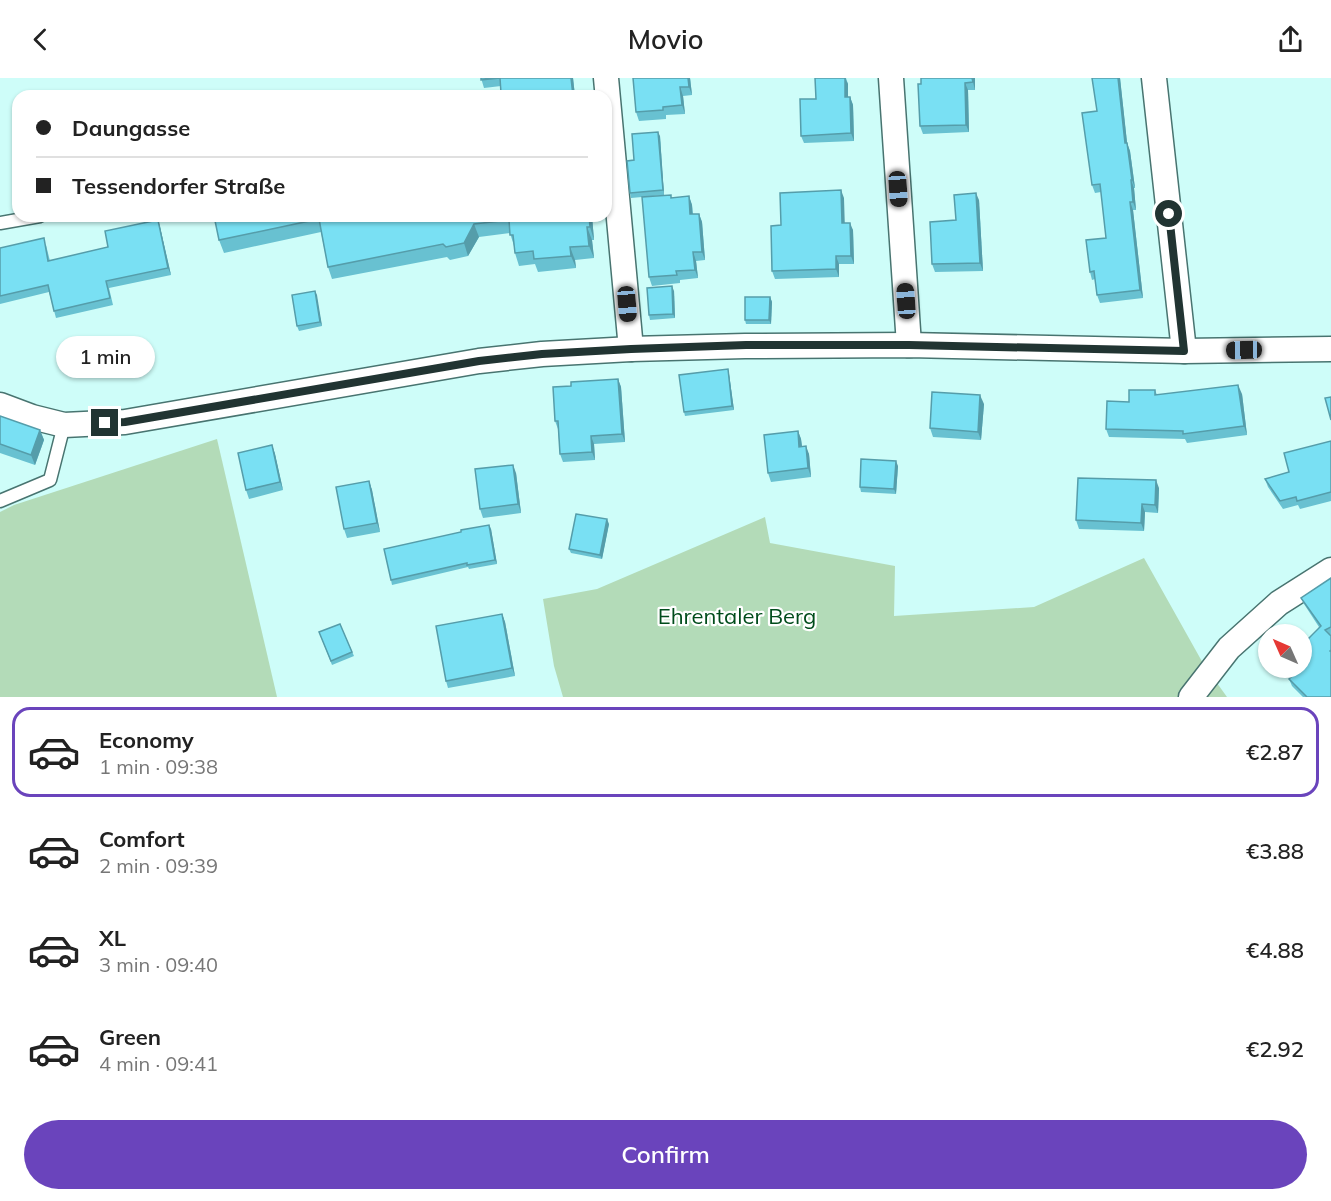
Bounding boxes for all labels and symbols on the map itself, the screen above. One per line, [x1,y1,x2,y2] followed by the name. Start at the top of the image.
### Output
[888,170,908,208] car
[1155,200,1182,227] route start
[896,282,916,320] car
[616,285,638,323] car
[56,336,154,378] callout: 1 min
[1226,341,1262,359] car
[91,409,118,436] route end
[658,602,816,630] park label: Ehrentaler Berg
[1258,624,1312,678] north arrow

